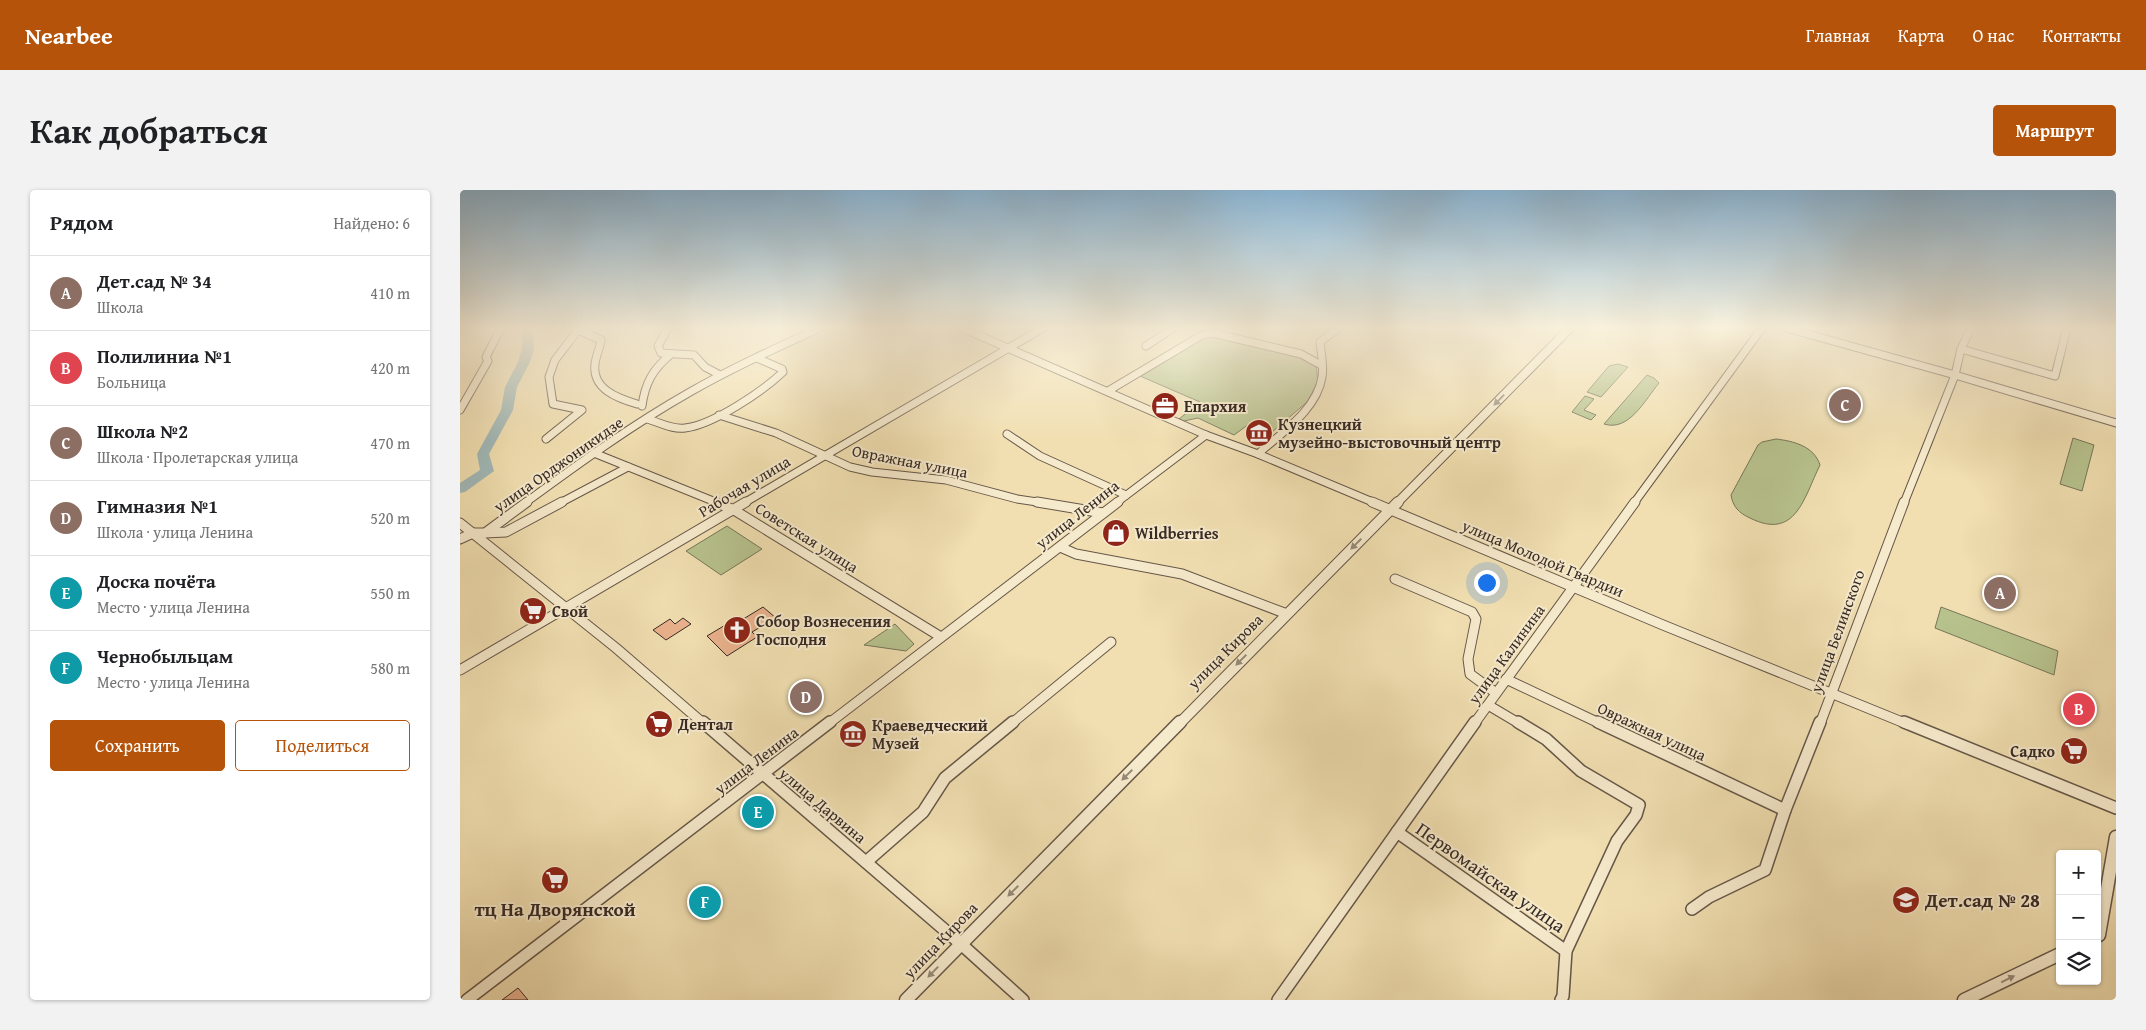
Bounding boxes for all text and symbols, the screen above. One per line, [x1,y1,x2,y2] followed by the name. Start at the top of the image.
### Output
[25,18,113,53] text: Nearbee
[1806,22,1870,49] text: Главная
[1898,22,1944,49] text: Карта
[1972,22,2014,49] text: О нас
[2042,22,2121,49] text: Контакты
[30,105,268,156] text: Как добраться
[1993,105,2116,156] button: Маршрут
[50,207,113,238] text: Рядом
[333,211,410,235] text: Найдено: 6
[97,267,212,295] text: Дет.сад № 34
[61,281,71,305] text: A
[370,281,410,305] text: 410 m
[97,295,143,319] text: Школа
[97,342,232,370] text: Полилиниа №1
[61,356,71,380] text: B
[370,356,410,380] text: 420 m
[97,370,166,394] text: Больница
[1829,386,1861,424] pin: C
[1150,391,1180,421] office icon: Епархия
[1184,394,1247,418] place label: Епархия
[1493,394,1505,406] one-way arrow
[487,410,628,518] street label: улица Орджоникидзе
[1278,412,1501,454] place label: Кузнецкий музейно-выстовочный центр
[97,417,188,445] text: Школа №2
[1244,418,1274,448] museum icon: Кузнецкий музейно-выстовочный центр
[61,431,71,455] text: C
[370,431,410,455] text: 470 m
[850,438,970,484] street label: Овражная улица
[97,445,298,469] text: Школа · Пролетарская улица
[693,449,795,523] street label: Рабочая улица
[1029,474,1124,555] street label: улица Ленина
[97,492,218,520] text: Гимназия №1
[751,496,864,579] street label: Советская улица
[61,506,71,530] text: D
[370,506,410,530] text: 520 m
[1457,513,1628,603] street label: улица Молодой Гвардии
[1101,518,1131,548] shop icon: Wildberries
[97,520,253,544] text: Школа · улица Ленина
[1135,521,1219,545] place label: Wildberries
[1350,538,1362,550] one-way arrow
[1803,566,1870,697] street label: улица Белинского
[97,567,216,595] text: Доска почёта
[1474,570,1500,596] your location
[1984,574,2016,612] pin: A
[62,581,70,605] text: E
[370,581,410,605] text: 550 m
[97,595,250,619] text: Место · улица Ленина
[518,596,548,626] supermarket icon: Свой
[552,599,588,623] place label: Свой
[1461,599,1551,710] street label: улица Калинина
[1181,608,1268,695] street label: улица Кирова
[756,609,891,651] place label: Собор Вознесения Господня
[722,615,752,645] church icon: Собор Вознесения Господня
[97,642,233,670] text: Чернобыльцам
[1236,654,1248,666] one-way arrow
[62,656,70,680] text: F
[370,656,410,680] text: 580 m
[97,670,250,694] text: Место · улица Ленина
[790,678,822,716] pin: D
[2063,690,2095,728] pin: B
[1594,695,1711,767] street label: Овражная улица
[644,709,674,739] supermarket icon: Дентал
[677,712,734,736] place label: Дентал
[872,713,988,755] place label: Краеведческий Музей
[838,719,868,749] museum icon: Краеведческий Музей
[50,720,225,771] button: Сохранить
[235,720,410,771] button: Поделиться
[708,720,803,800] street label: улица Ленина
[2059,736,2089,766] supermarket icon: Садко
[2010,739,2055,763] place label: Садко
[773,761,872,849] street label: улица Дарвина
[1121,769,1133,781] one-way arrow
[742,793,774,831] pin: E
[1411,815,1571,939] street label: Первомайская улица
[2056,850,2101,985] map controls
[2056,850,2101,895] button: +
[540,865,570,895] supermarket icon: тц На Дворянской
[689,883,721,921] pin: F
[1007,885,1019,897] one-way arrow
[1891,885,1921,915] school or university icon: Дет.сад № 28
[1924,886,2040,914] place label: Дет.сад № 28
[474,895,636,923] place label: тц На Дворянской
[2056,895,2101,940] button: −
[897,896,983,984] street label: улица Кирова
[2056,940,2101,985] button: layers
[927,966,939,978] one-way arrow
[2001,975,2015,983] one-way arrow

